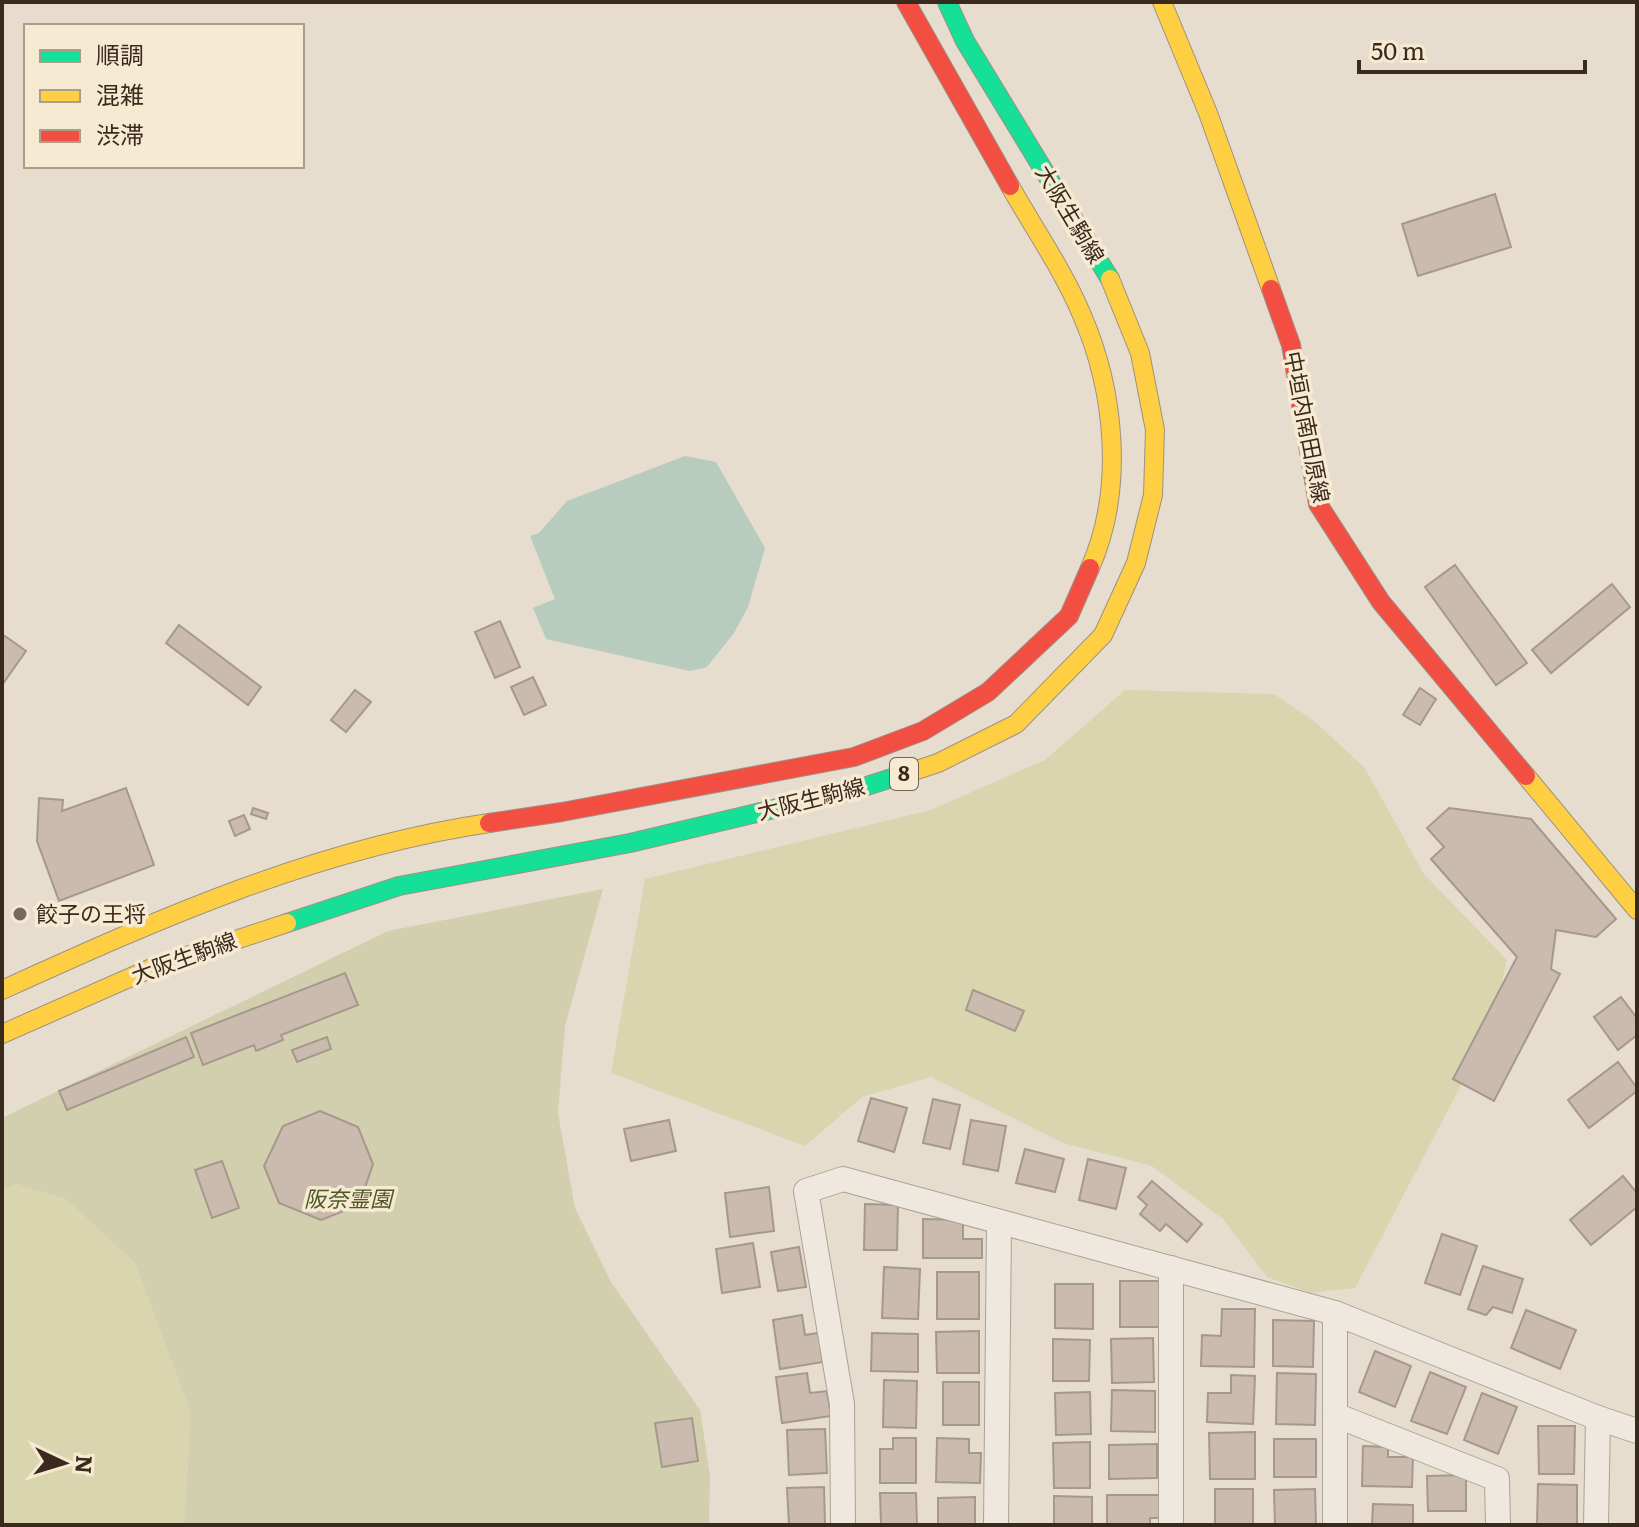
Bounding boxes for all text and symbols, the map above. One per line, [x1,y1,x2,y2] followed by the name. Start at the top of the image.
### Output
[24,24,304,168] legend
[1359,24,1585,74] scale bar
[1371,32,1425,67] text: 50 m
[96,36,144,71] text: 順調
[96,76,144,111] text: 混雑
[96,116,144,151] text: 渋滞
[1029,158,1114,269] street label: 大阪生駒線
[1278,348,1339,505] street label: 中垣内南田原線
[890,758,918,790] road number: 8
[753,768,868,827] street label: 大阪生駒線
[36,896,146,929] place label: 餃子の王将
[11,905,29,923] marker: 餃子の王将
[126,922,241,991] street label: 大阪生駒線
[304,1181,395,1214] park label: 阪奈霊園
[24,1423,104,1503] north arrow
[68,1454,103,1475] text: N

